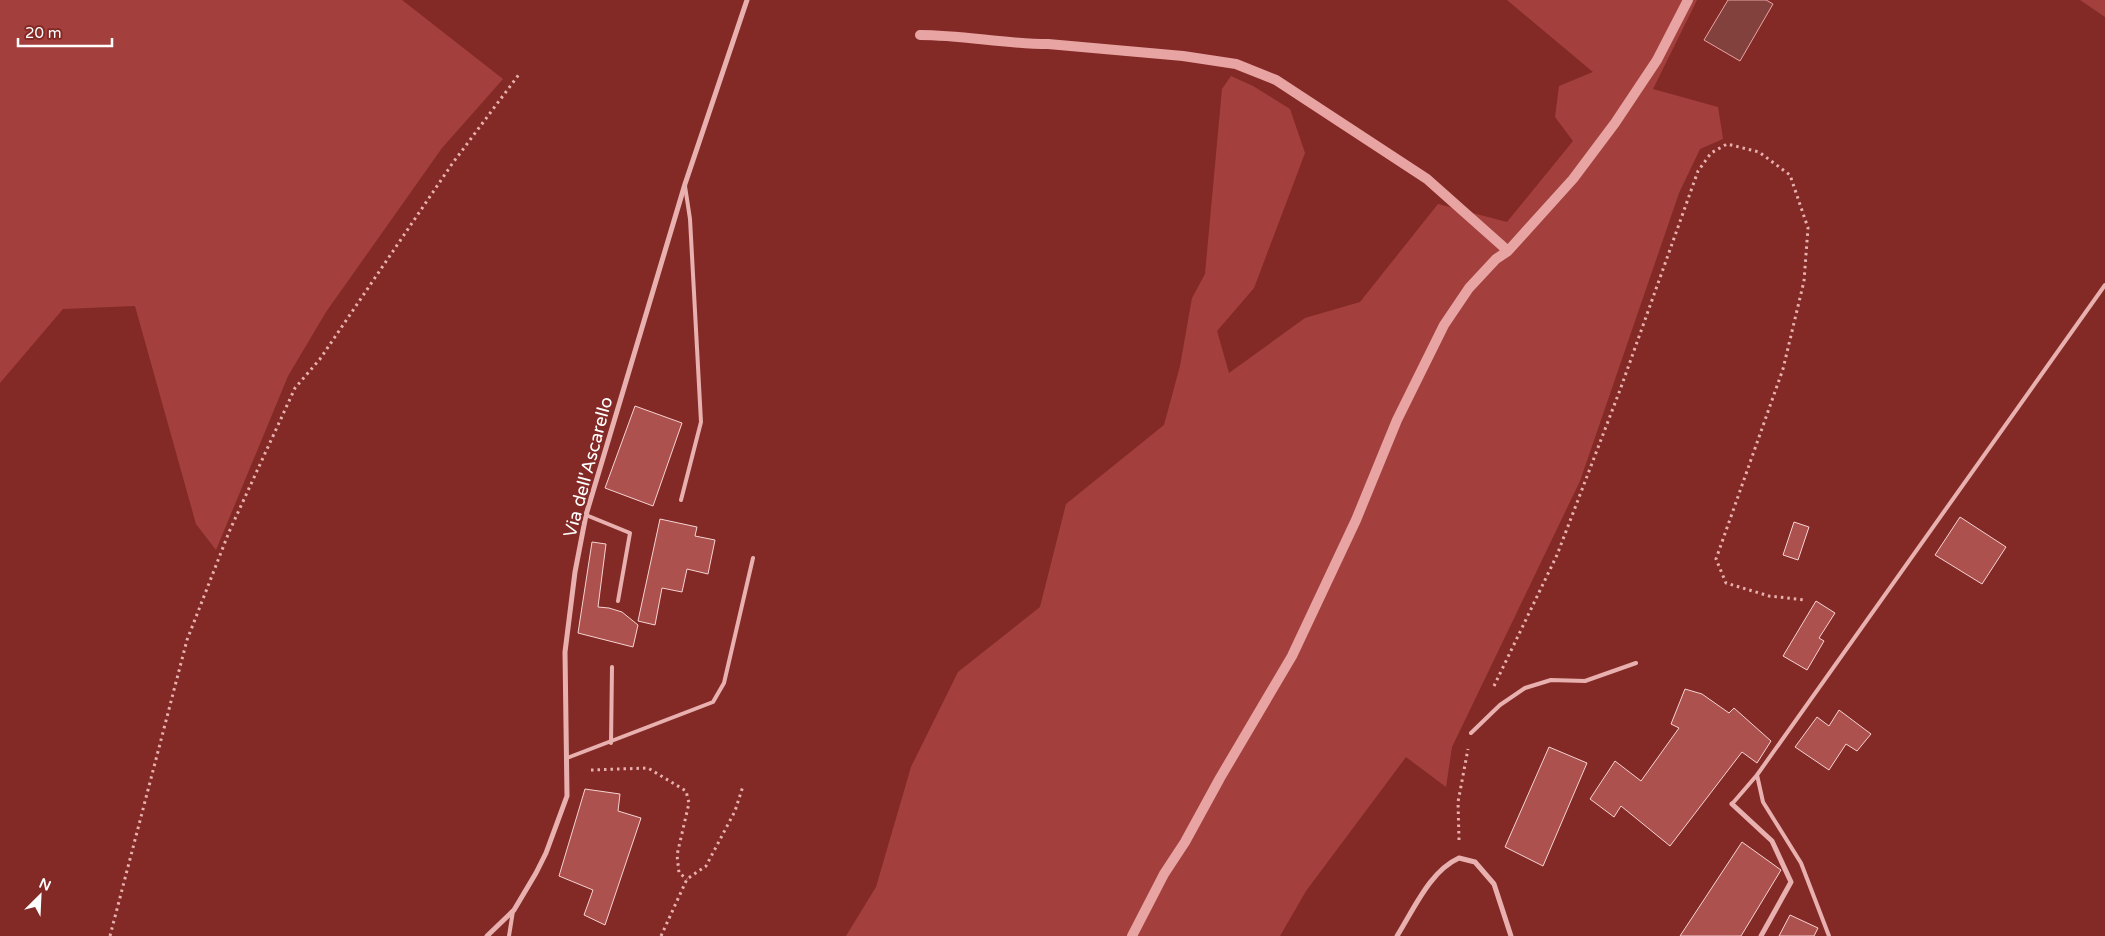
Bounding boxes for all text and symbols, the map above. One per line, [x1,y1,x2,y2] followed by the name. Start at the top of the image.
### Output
[18,15,111,47] scale bar
[25,24,62,42] text: 20 m
[559,394,617,540] street label: Via dell'Ascarello
[15,871,65,921] north arrow
[36,875,54,895] text: N

